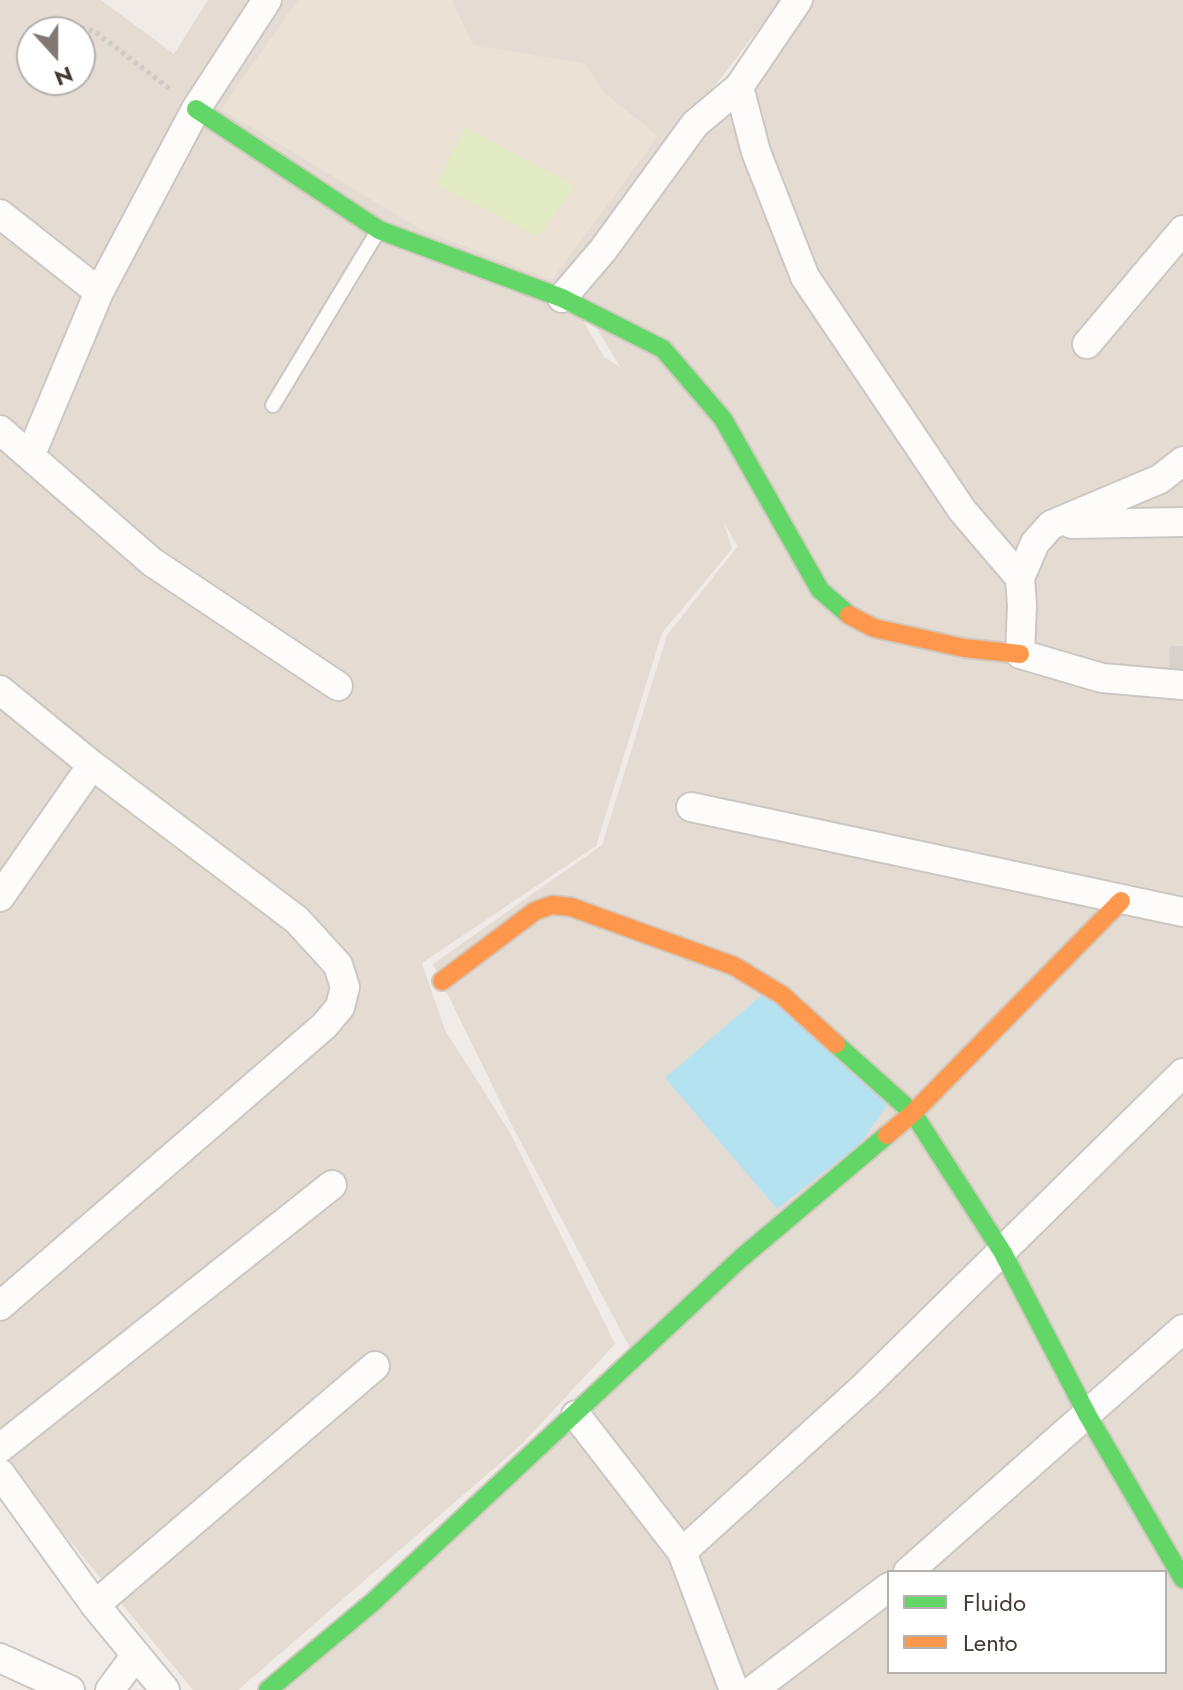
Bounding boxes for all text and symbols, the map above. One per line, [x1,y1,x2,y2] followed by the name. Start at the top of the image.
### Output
[16,16,96,96] north arrow
[50,58,78,95] text: N
[887,1570,1167,1674] legend
[963,1585,1026,1620] text: Fluido
[963,1625,1018,1660] text: Lento

